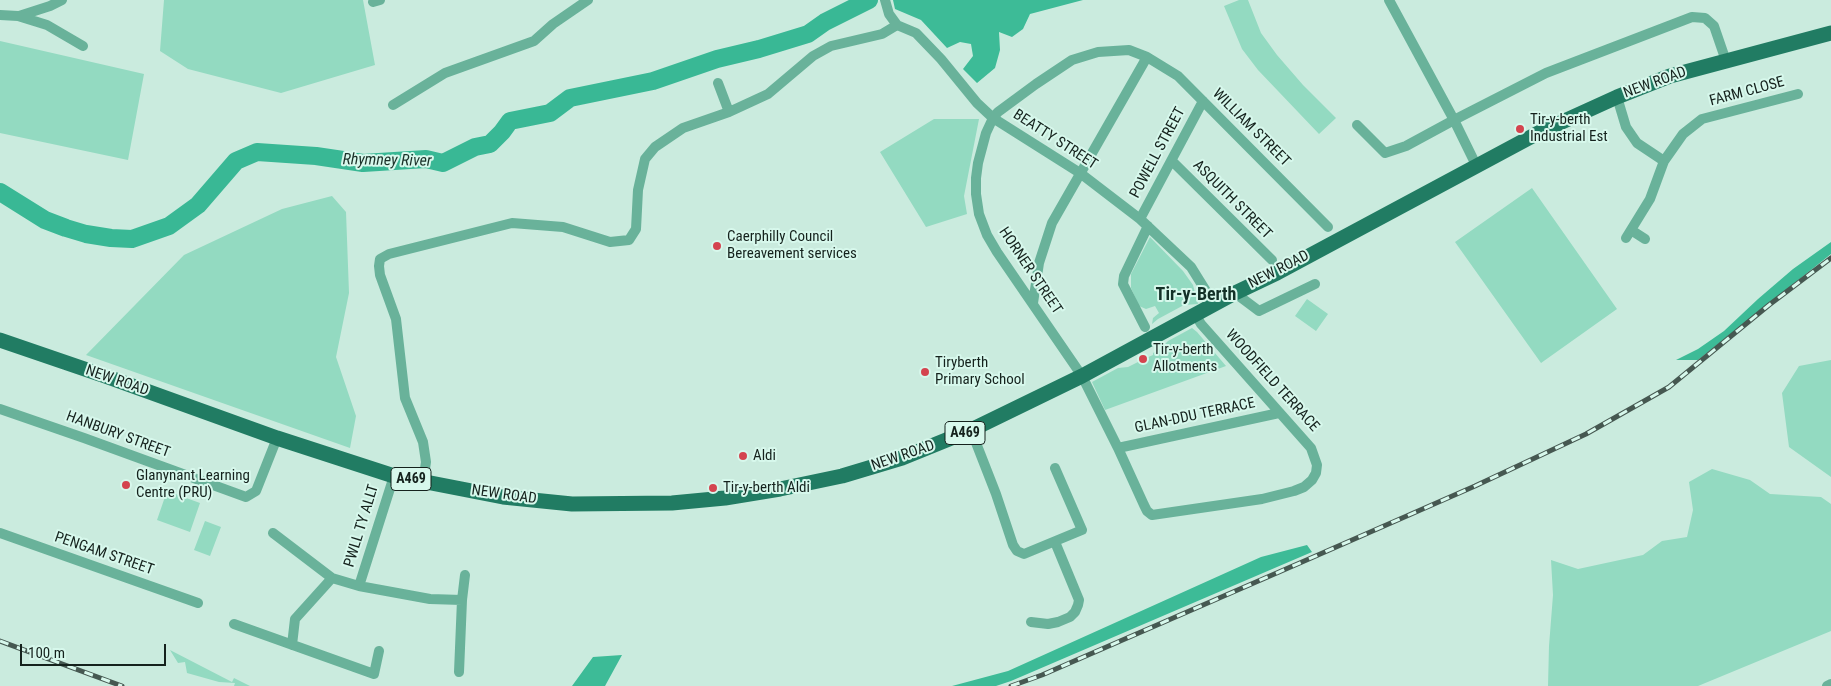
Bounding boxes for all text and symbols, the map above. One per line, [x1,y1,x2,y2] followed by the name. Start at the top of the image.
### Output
[1621,63,1689,103] street label: NEW ROAD
[1708,73,1786,111] street label: FARM CLOSE
[1208,85,1294,171] street label: WILLIAM STREET
[1127,104,1189,202] street label: POWELL STREET
[1009,106,1101,174] street label: BEATTY STREET
[1530,111,1608,146] place label: Tir-y-berth Industrial Est
[1514,123,1526,135] marker: Tir-y-berth Industrial Est
[342,151,432,171] water label: Rhymney River
[1189,157,1275,243] street label: ASQUITH STREET
[994,224,1066,318] street label: HORNER STREET
[727,228,857,263] place label: Caerphilly Council Bereavement services
[711,240,723,252] marker: Caerphilly Council Bereavement services
[1246,247,1312,293] street label: NEW ROAD
[1156,284,1236,306] district label: Tir-y-Berth
[1221,326,1323,436] street label: WOODFIELD TERRACE
[1153,341,1217,376] place label: Tir-y-berth Allotments
[1137,353,1149,365] marker: Tir-y-berth Allotments
[935,354,1025,389] place label: Tiryberth Primary School
[83,362,151,400] street label: NEW ROAD
[919,366,931,378] marker: Tiryberth Primary School
[1133,394,1257,438] street label: GLAN-DDU TERRACE
[64,408,172,462] street label: HANBURY STREET
[945,422,985,444] road number: A469
[869,437,937,475] street label: NEW ROAD
[753,447,776,465] place label: Aldi
[737,450,749,462] marker: Aldi
[136,467,250,502] place label: Glanynant Learning Centre (PRU)
[391,468,431,490] road number: A469
[120,479,132,491] marker: Glanynant Learning Centre (PRU)
[723,479,810,497] place label: Tir-y-berth Aldi
[470,482,538,508] street label: NEW ROAD
[707,482,719,494] marker: Tir-y-berth Aldi
[341,483,383,569] street label: PWLL TY ALLT
[52,529,156,579] street label: PENGAM STREET
[22,634,169,666] scale bar
[28,644,65,662] text: 100 m

